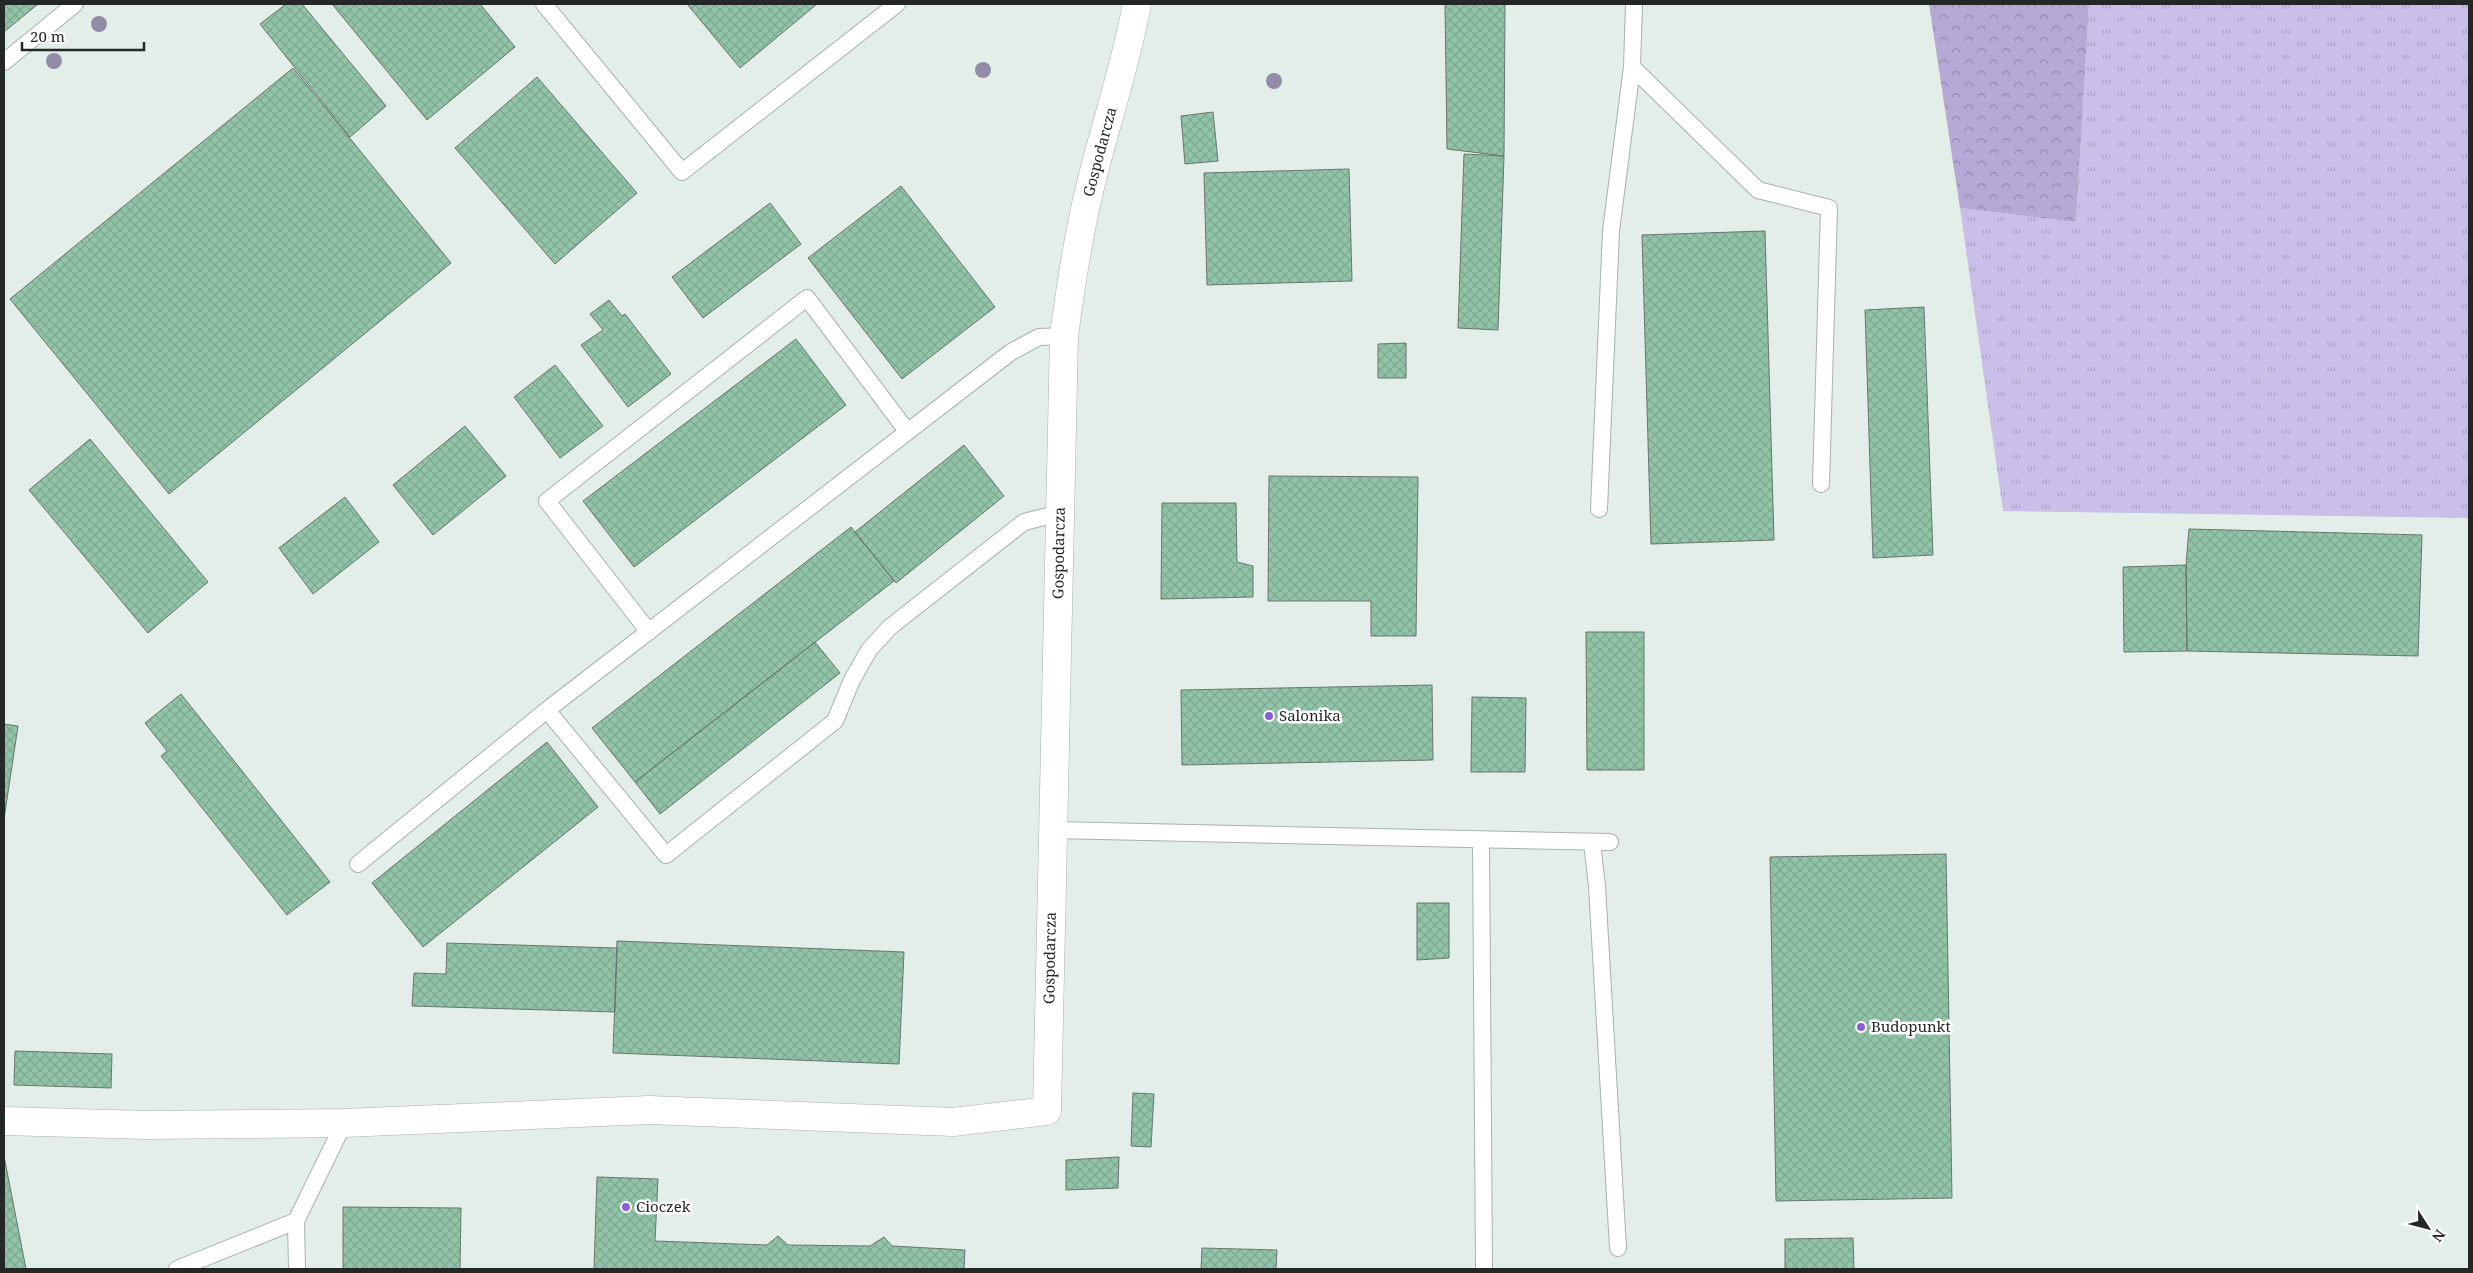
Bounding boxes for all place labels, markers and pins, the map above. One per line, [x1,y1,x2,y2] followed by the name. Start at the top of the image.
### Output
[1279,705,1341,725] place label: Salonika
[1263,710,1275,722] marker: Salonika
[1871,1016,1951,1036] place label: Budopunkt
[1855,1021,1867,1033] marker: Budopunkt
[636,1196,691,1216] place label: Cioczek
[620,1201,632,1213] marker: Cioczek

